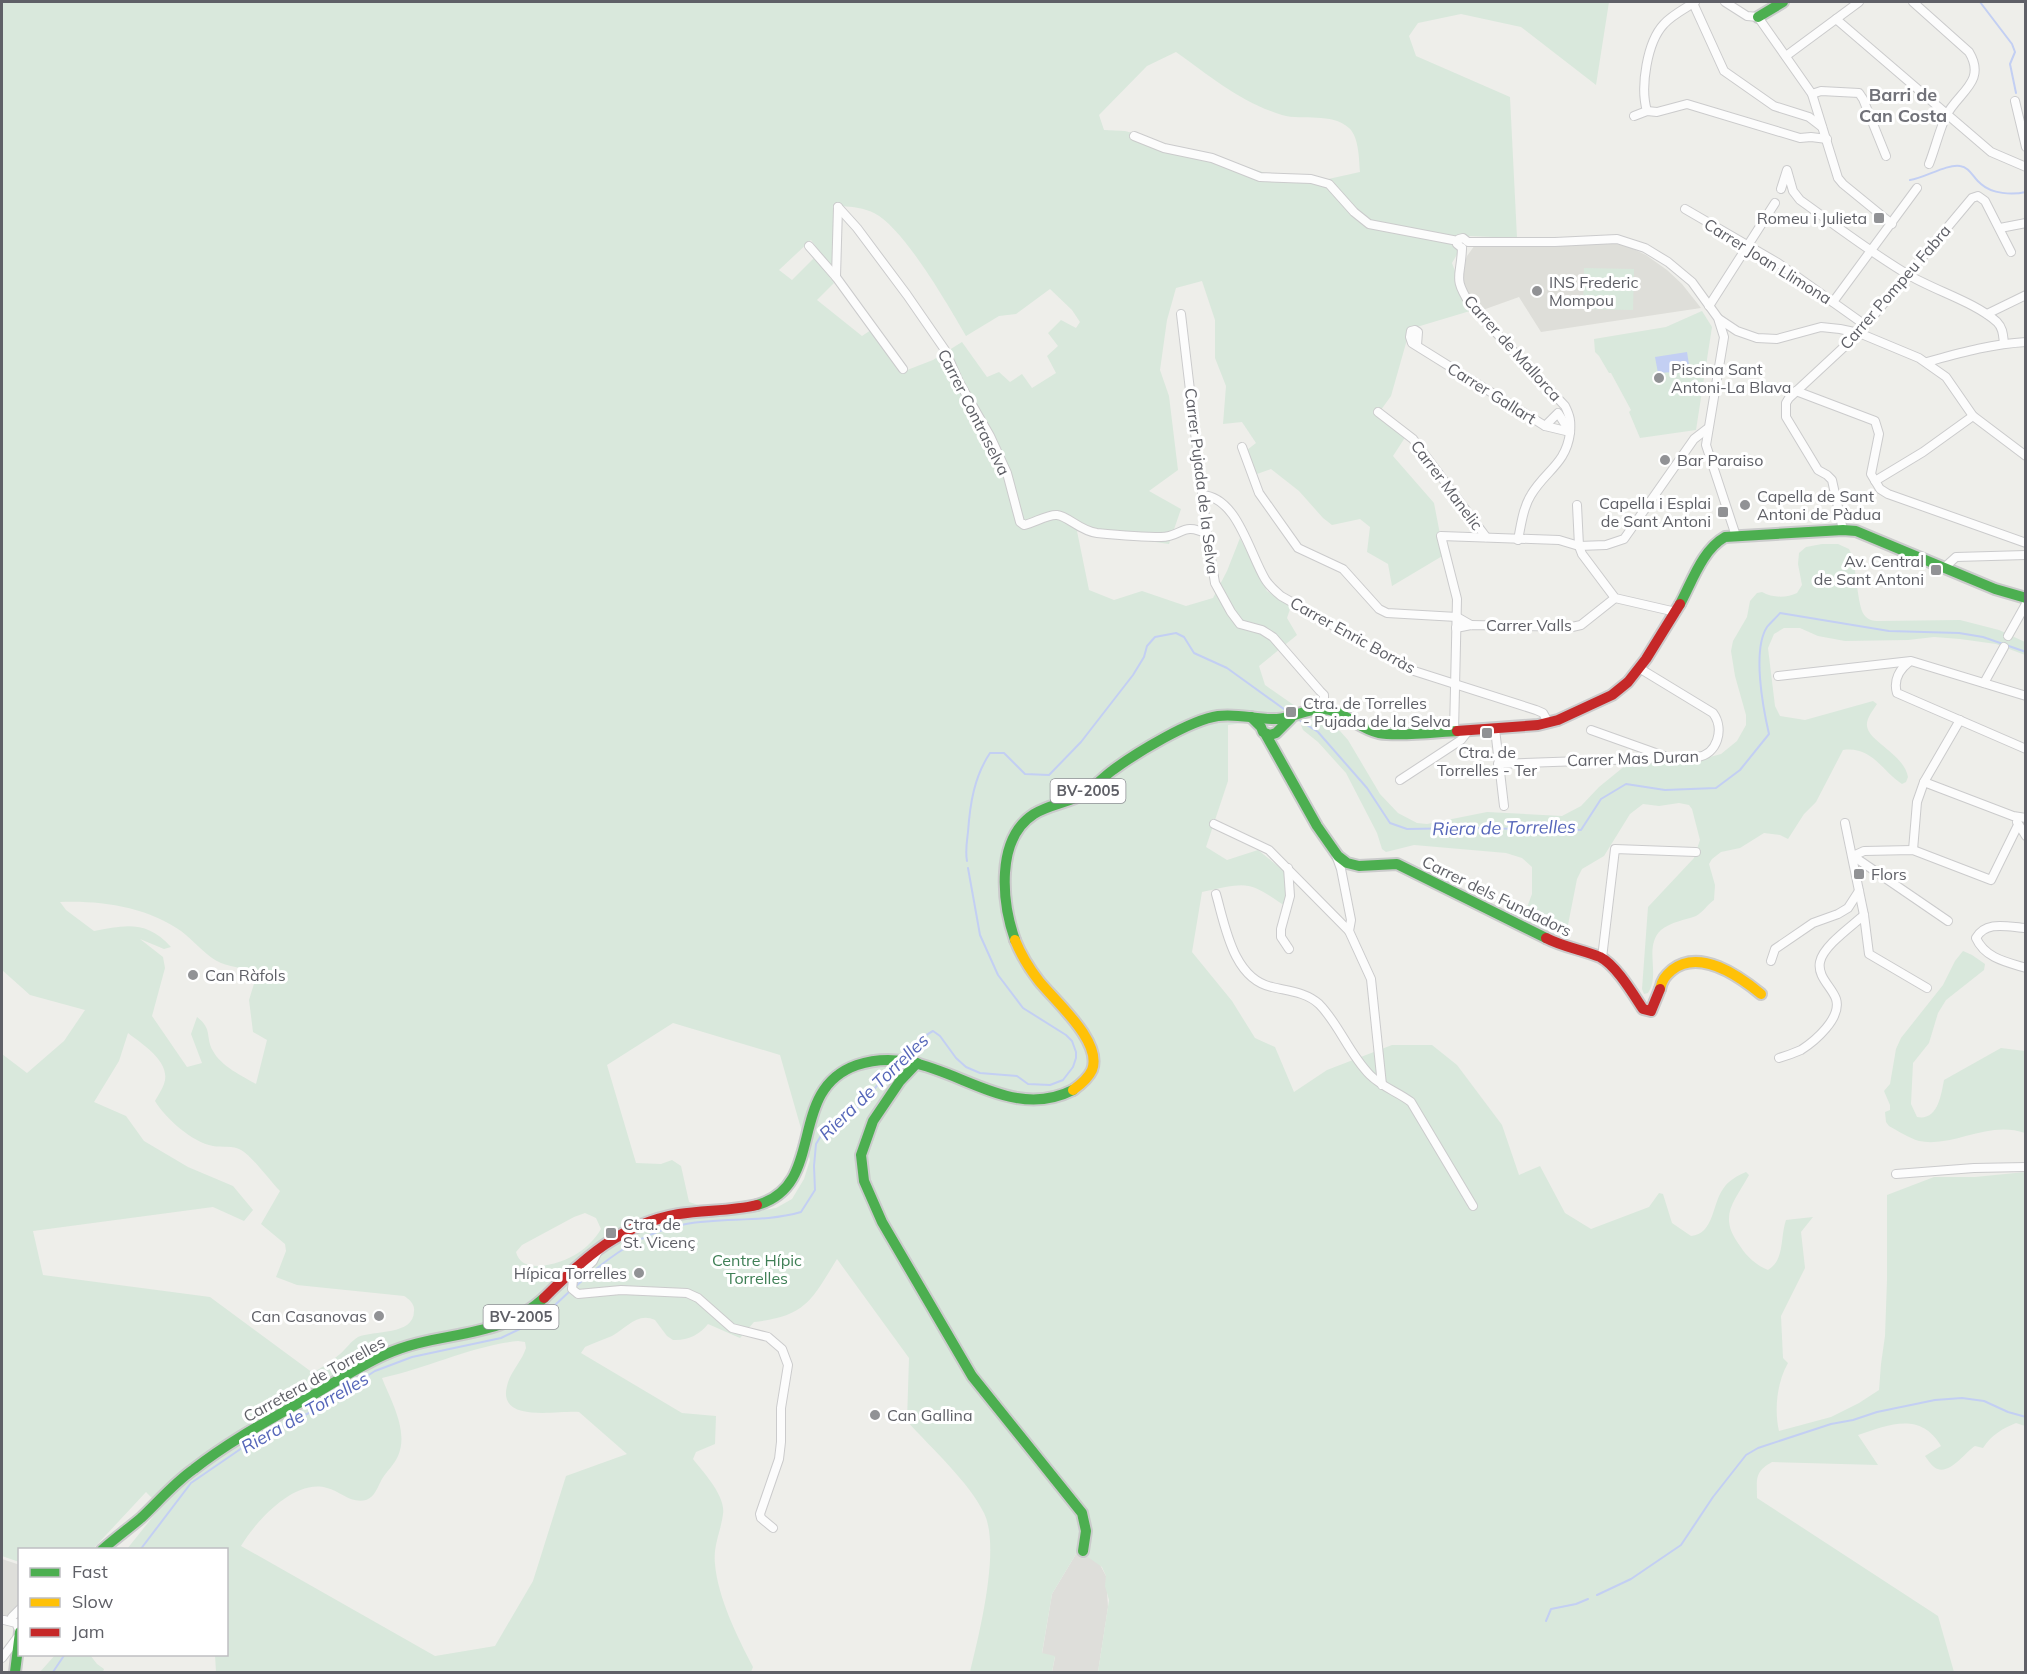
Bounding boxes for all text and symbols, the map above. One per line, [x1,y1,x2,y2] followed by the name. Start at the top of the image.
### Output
[1859,83,1947,127] district label: Barri de Can Costa
[1757,208,1867,228] place label: Romeu i Julieta
[1872,211,1886,225] marker: Romeu i Julieta
[1701,214,1835,308] street label: Carrer Joan Llimona
[1835,221,1955,353] street label: Carrer Pompeu Fabra
[1549,272,1638,310] place label: INS Frederic Mompou
[1530,284,1544,298] marker: INS Frederic Mompou
[1460,291,1566,405] street label: Carrer de Mallorca
[934,346,1014,478] street label: Carrer Contraselva
[1444,358,1540,428] street label: Carrer Gallart
[1671,359,1791,397] place label: Piscina Sant Antoni-La Blava
[1652,371,1666,385] marker: Piscina Sant Antoni-La Blava
[1181,387,1223,575] street label: Carrer Pujada de la Selva
[1407,436,1487,534] street label: Carrer Manelic
[1677,450,1763,470] place label: Bar Paraiso
[1658,453,1672,467] marker: Bar Paraiso
[1757,486,1881,524] place label: Capella de Sant Antoni de Pàdua
[1599,493,1711,531] place label: Capella i Esplai de Sant Antoni
[1738,498,1752,512] marker: Capella de Sant Antoni de Pàdua
[1716,505,1730,519] marker: Capella i Esplai de Sant Antoni
[1814,551,1924,589] place label: Av. Central de Sant Antoni
[1929,563,1943,577] marker: Av. Central de Sant Antoni
[1287,592,1419,678] street label: Carrer Enric Borràs
[1486,615,1572,635] street label: Carrer Valls
[1303,693,1451,731] place label: Ctra. de Torrelles - Pujada de la Selva
[1284,705,1298,719] marker: Ctra. de Torrelles - Pujada de la Selva
[1480,726,1494,740] marker: Ctra. de Torrelles - Ter
[1437,742,1537,780] place label: Ctra. de Torrelles - Ter
[1567,746,1699,770] street label: Carrer Mas Duran
[1050,779,1126,803] road number: BV-2005
[1432,815,1576,840] water label: Riera de Torrelles
[1419,851,1575,941] street label: Carrer dels Fundadors
[1871,864,1907,884] place label: Flors
[1852,867,1866,881] marker: Flors
[205,965,286,985] place label: Can Ràfols
[186,968,200,982] marker: Can Ràfols
[814,1028,933,1145] water label: Riera de Torrelles
[623,1214,695,1252] place label: Ctra. de St. Vicenç
[604,1226,618,1240] marker: Ctra. de St. Vicenç
[712,1250,802,1288] park label: Centre Hípic Torrelles
[514,1263,627,1283] place label: Hípica Torrelles
[632,1266,646,1280] marker: Hípica Torrelles
[484,1305,558,1329] road number: BV-2005
[251,1306,367,1326] place label: Can Casanovas
[372,1309,386,1323] marker: Can Casanovas
[240,1332,388,1426] street label: Carretera de Torrelles
[237,1367,373,1458] water label: Riera de Torrelles
[887,1405,973,1425] place label: Can Gallina
[868,1408,882,1422] marker: Can Gallina
[18,1548,228,1656] legend
[72,1560,108,1583] text: Fast
[72,1590,114,1613] text: Slow
[72,1620,105,1643] text: Jam

